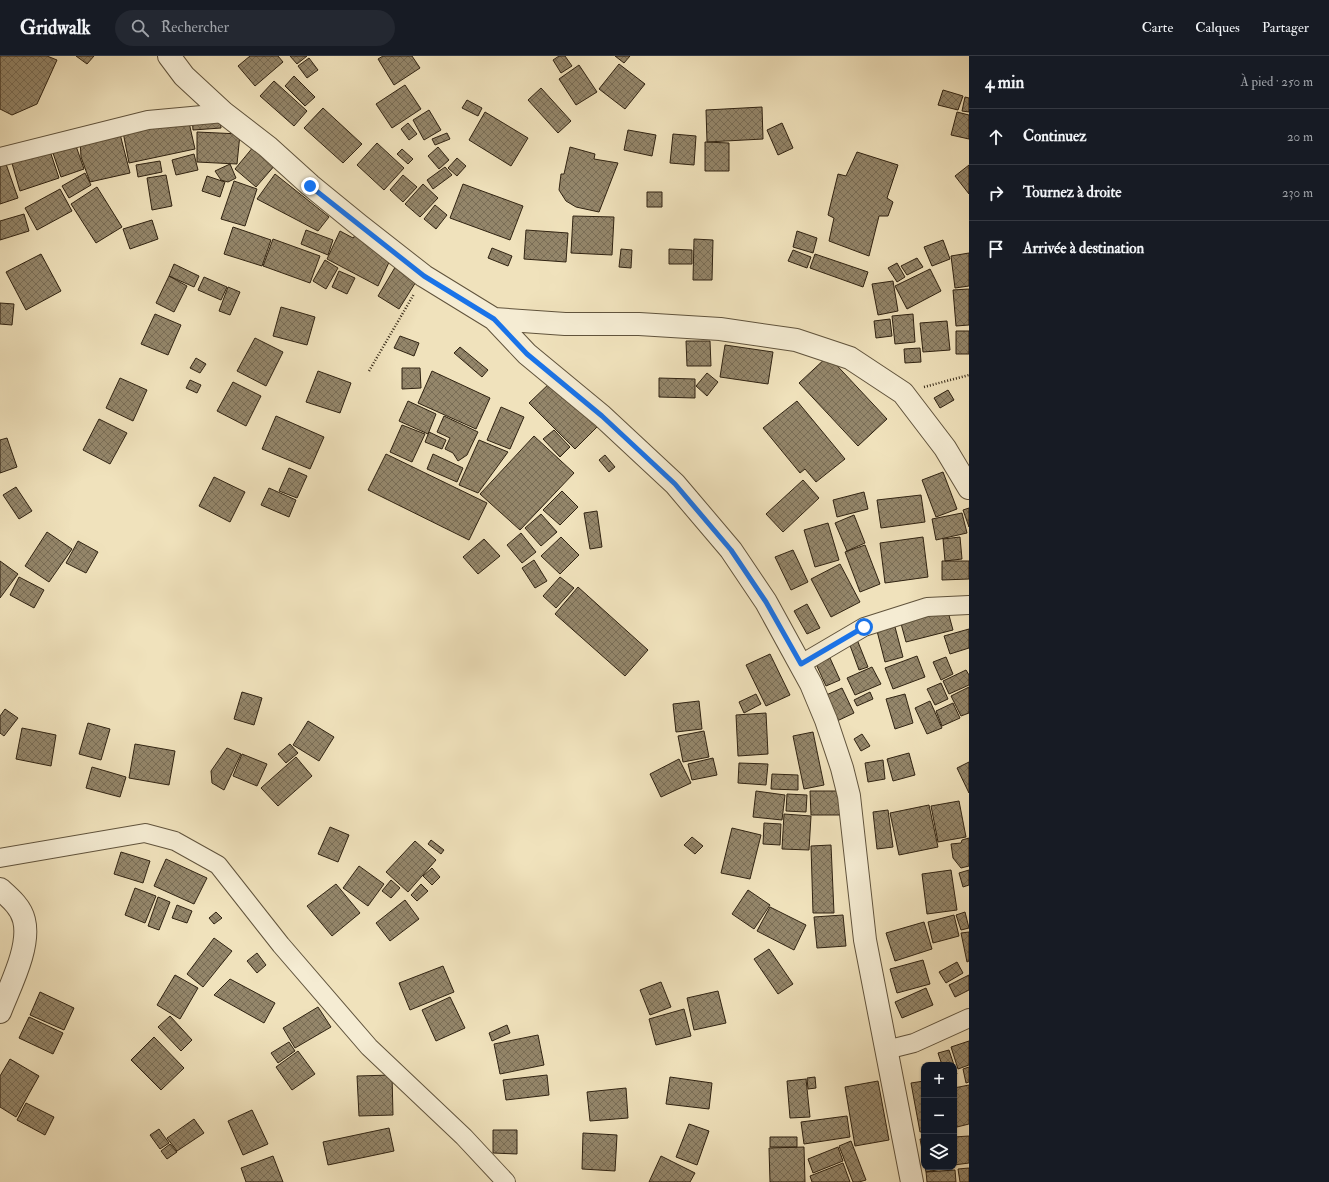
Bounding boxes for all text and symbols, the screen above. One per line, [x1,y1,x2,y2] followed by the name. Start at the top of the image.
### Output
[115,10,395,46] search box
[20,16,91,40] text: Gridwalk
[129,17,151,39] icon: search
[161,18,229,37] text: Rechercher
[1142,19,1173,36] text: Carte
[1195,19,1240,36] text: Calques
[1262,19,1309,36] text: Partager
[985,72,1024,93] text: 4 min
[1241,74,1313,90] text: À pied · 250 m
[985,126,1007,148] icon: ahead
[1023,127,1087,146] text: Continuez
[1287,129,1313,145] text: 20 m
[301,177,319,195] route end
[985,182,1007,204] icon: right
[1023,183,1122,202] text: Tournez à droite
[1282,185,1313,201] text: 230 m
[985,238,1007,260] icon: arrive
[1023,239,1144,258] text: Arrivée à destination
[855,618,873,636] route start
[921,1062,957,1170] map controls
[921,1062,957,1098] button: +
[921,1098,957,1134] button: −
[921,1134,957,1170] button: layers

